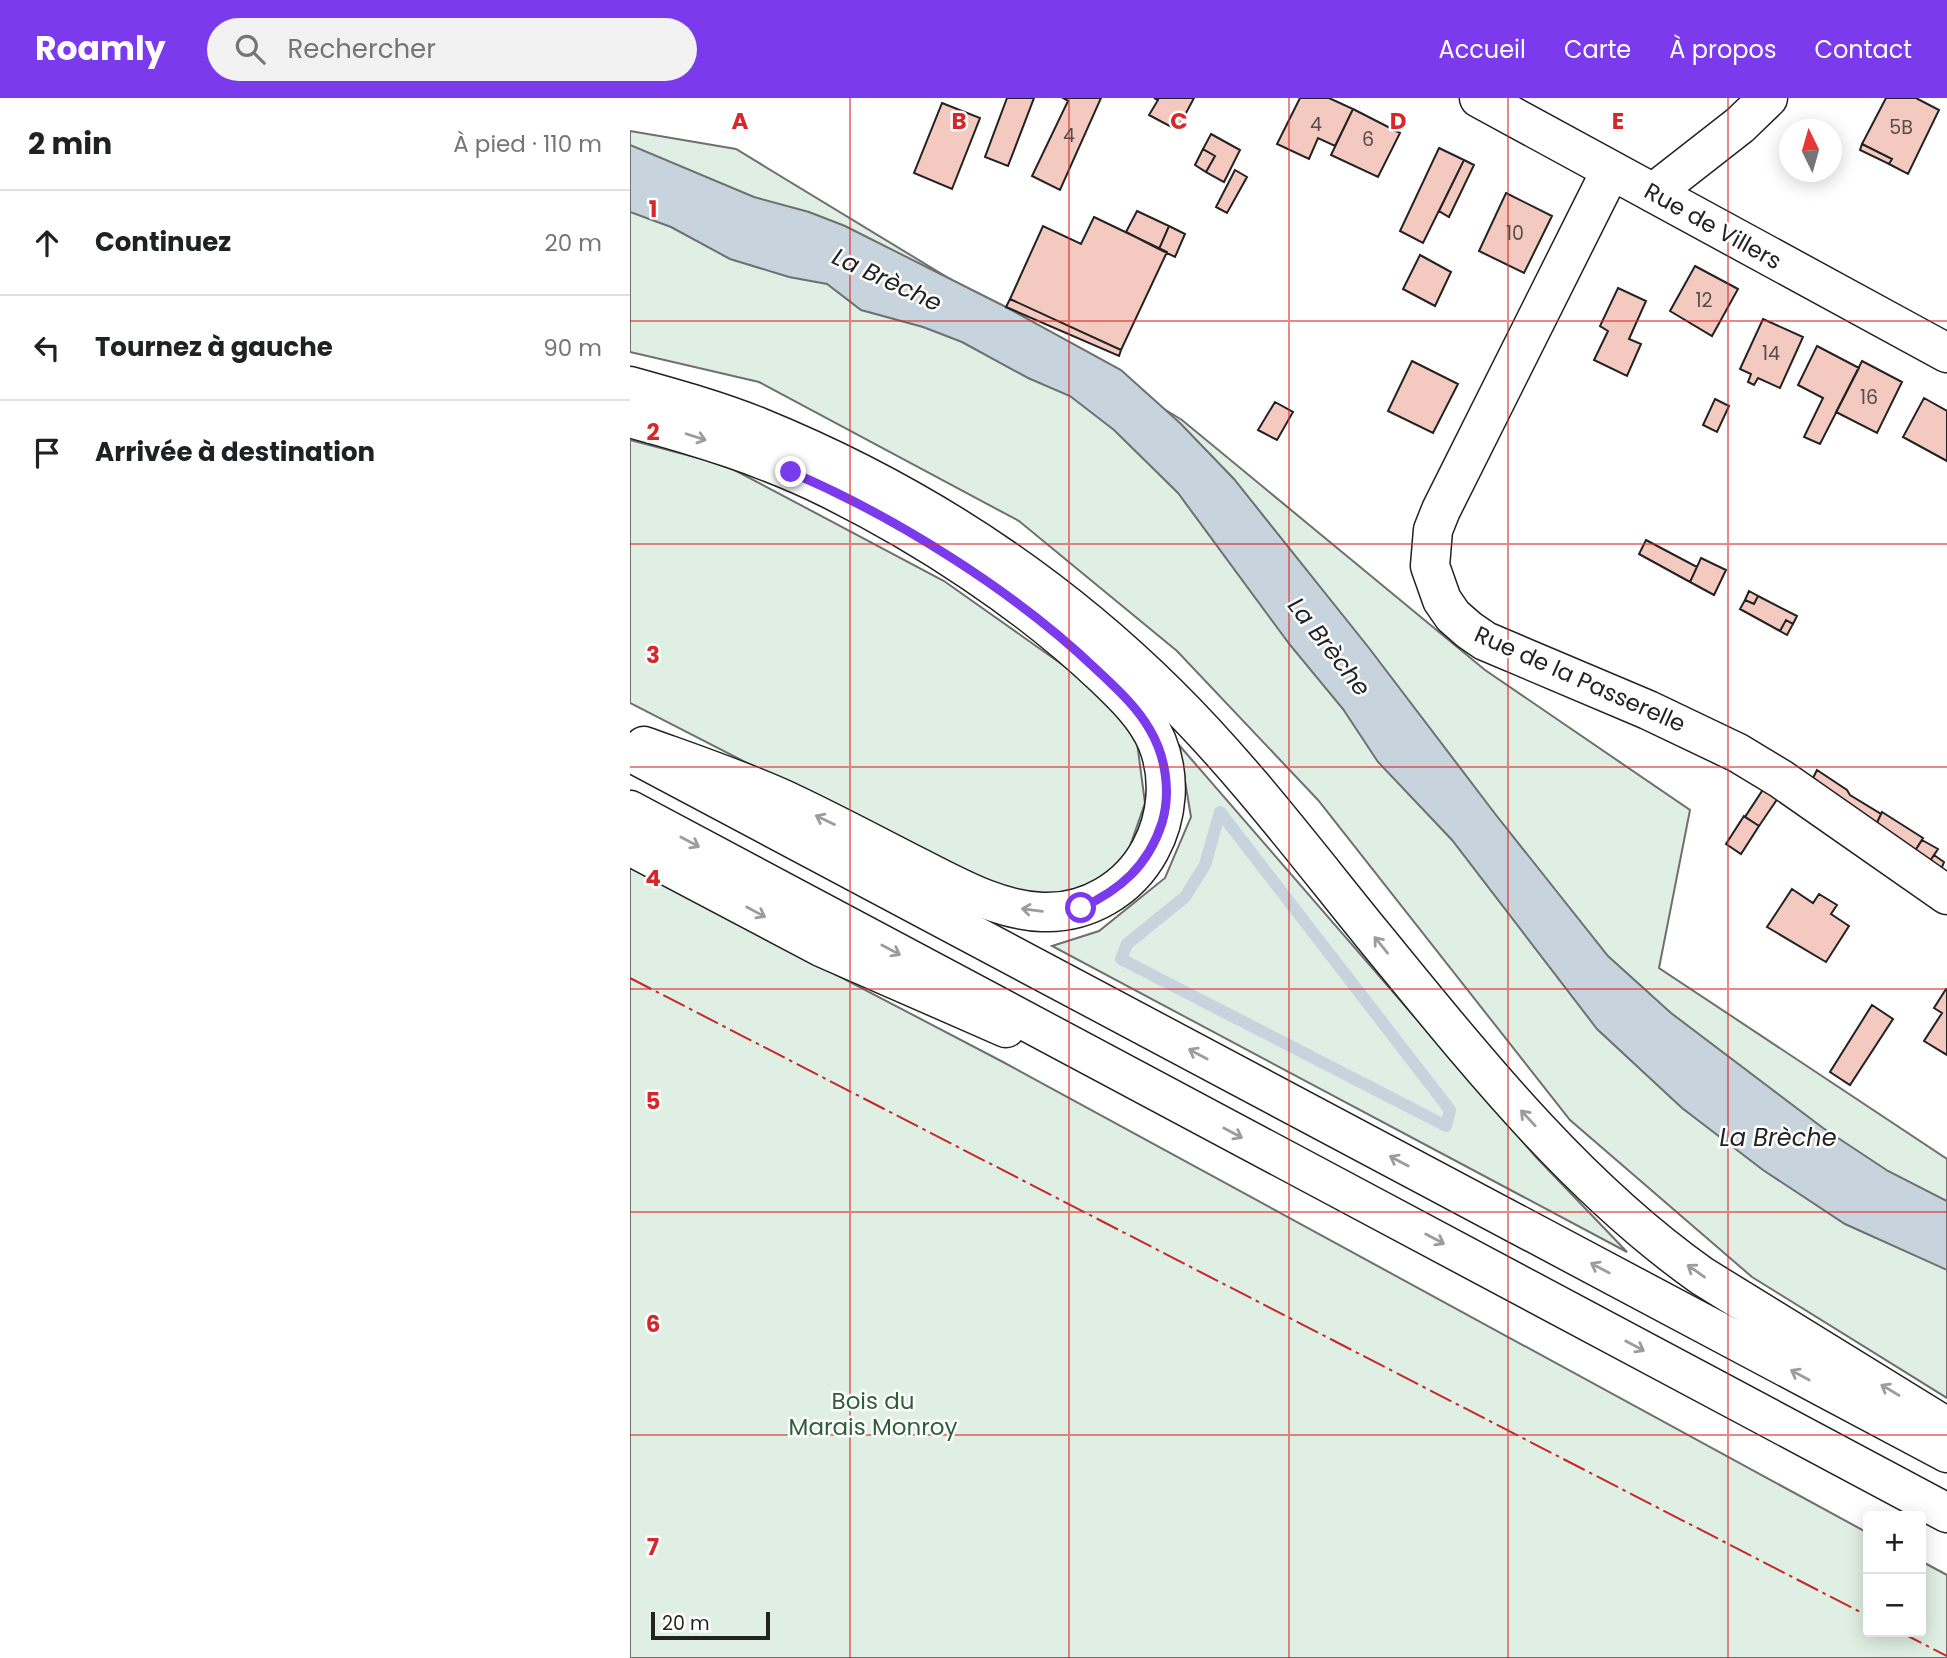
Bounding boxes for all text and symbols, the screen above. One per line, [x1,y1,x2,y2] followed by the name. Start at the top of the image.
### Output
[207,18,697,81] search box
[35,25,165,72] text: Roamly
[231,30,269,68] icon: search
[287,31,436,67] text: Rechercher
[1439,33,1526,66] text: Accueil
[1564,33,1631,66] text: Carte
[1669,33,1776,66] text: À propos
[1814,33,1912,66] text: Contact
[732,105,749,137] text: A
[951,105,967,137] text: B
[1170,105,1188,137] text: C
[1390,105,1406,137] text: D
[1612,105,1624,137] text: E
[1310,111,1322,138] house number: 4
[1889,114,1913,141] house number: 5B
[1779,119,1842,182] north arrow
[28,122,112,165] text: 2 min
[1063,122,1075,149] house number: 4
[1362,126,1374,153] house number: 6
[453,128,602,160] text: À pied · 110 m
[1639,175,1787,277] street label: Rue de Villers
[649,193,657,225] text: 1
[1506,220,1524,247] house number: 10
[28,224,66,262] icon: ahead
[95,224,231,260] text: Continuez
[544,227,602,259] text: 20 m
[827,240,947,319] water label: La Brèche
[1695,287,1713,314] house number: 12
[28,329,66,367] icon: left
[95,329,333,365] text: Tournez à gauche
[543,332,602,364] text: 90 m
[1762,340,1780,367] house number: 14
[1860,384,1878,411] house number: 16
[646,416,660,448] text: 2
[684,432,706,444] one-way arrow
[28,434,66,472] icon: arrive
[95,434,375,470] text: Arrivée à destination
[775,456,806,487] route end
[1280,590,1379,703] water label: La Brèche
[1469,618,1691,740] street label: Rue de la Passerelle
[646,639,660,671] text: 3
[815,812,836,826] one-way arrow
[679,836,700,849] one-way arrow
[645,862,661,894] text: 4
[1065,892,1096,923] route start
[1021,904,1044,917] one-way arrow
[745,905,765,919] one-way arrow
[1373,936,1389,954] one-way arrow
[880,943,900,957] one-way arrow
[1188,1047,1209,1060] one-way arrow
[646,1085,660,1117] text: 5
[1520,1110,1537,1127] one-way arrow
[1719,1121,1837,1154] water label: La Brèche
[1223,1126,1243,1140] one-way arrow
[1389,1154,1410,1167] one-way arrow
[1424,1232,1444,1246] one-way arrow
[1590,1261,1610,1275] one-way arrow
[1687,1264,1706,1278] one-way arrow
[646,1308,660,1340] text: 6
[1624,1340,1645,1354] one-way arrow
[1791,1368,1811,1382] one-way arrow
[1880,1382,1900,1396] one-way arrow
[789,1385,957,1443] park label: Bois du Marais Monroy
[1863,1511,1926,1637] map controls
[1863,1511,1926,1574] button: +
[647,1531,659,1563] text: 7
[1863,1574,1926,1637] button: −
[651,1609,770,1641] scale bar
[662,1610,710,1637] text: 20 m

